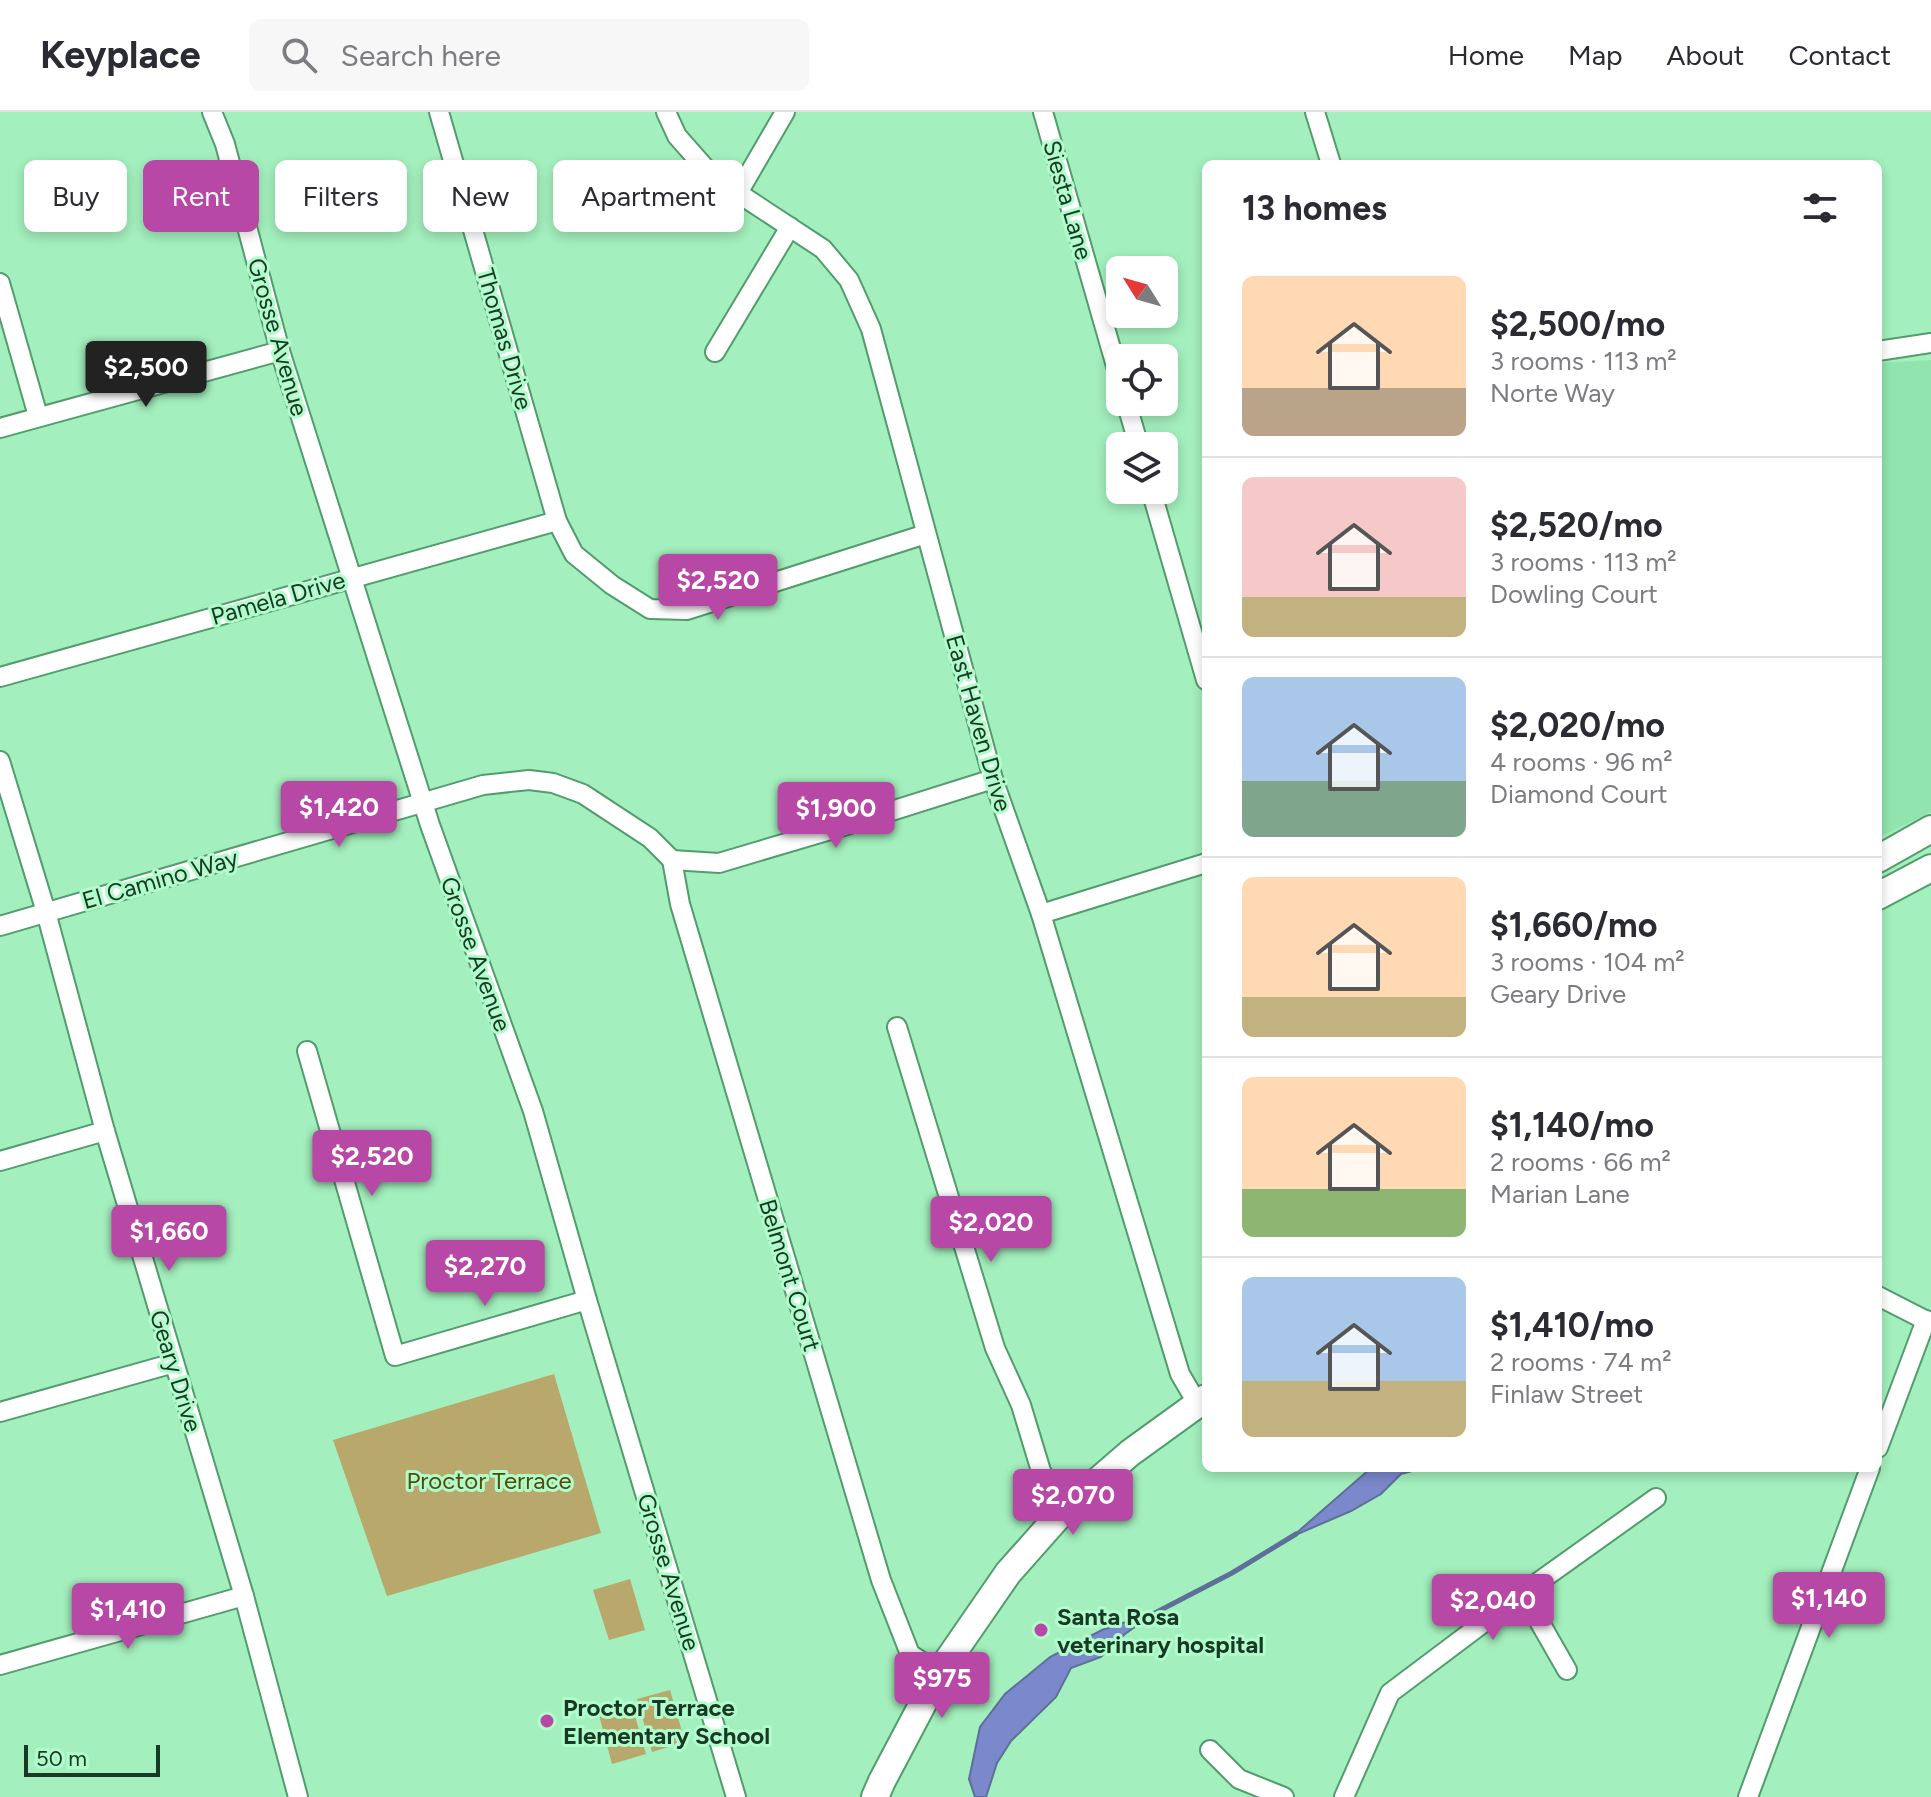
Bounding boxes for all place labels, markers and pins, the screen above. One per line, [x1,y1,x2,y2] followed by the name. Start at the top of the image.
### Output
[81,341,211,409] pin: $2,500
[653,554,783,622] pin: $2,520
[274,781,404,849] pin: $1,420
[771,782,901,850] pin: $1,900
[307,1130,437,1198] pin: $2,520
[926,1196,1056,1264] pin: $2,020
[104,1205,234,1273] pin: $1,660
[420,1240,550,1308] pin: $2,270
[1008,1469,1138,1537] pin: $2,070
[1764,1572,1894,1640] pin: $1,140
[1428,1574,1558,1642] pin: $2,040
[63,1583,193,1651] pin: $1,410
[1057,1602,1264,1659] place label: Santa Rosa veterinary hospital
[1032,1621,1050,1639] marker: Santa Rosa veterinary hospital
[895,1652,989,1720] pin: $975
[563,1693,770,1750] place label: Proctor Terrace Elementary School
[538,1712,556,1730] marker: Proctor Terrace Elementary School

